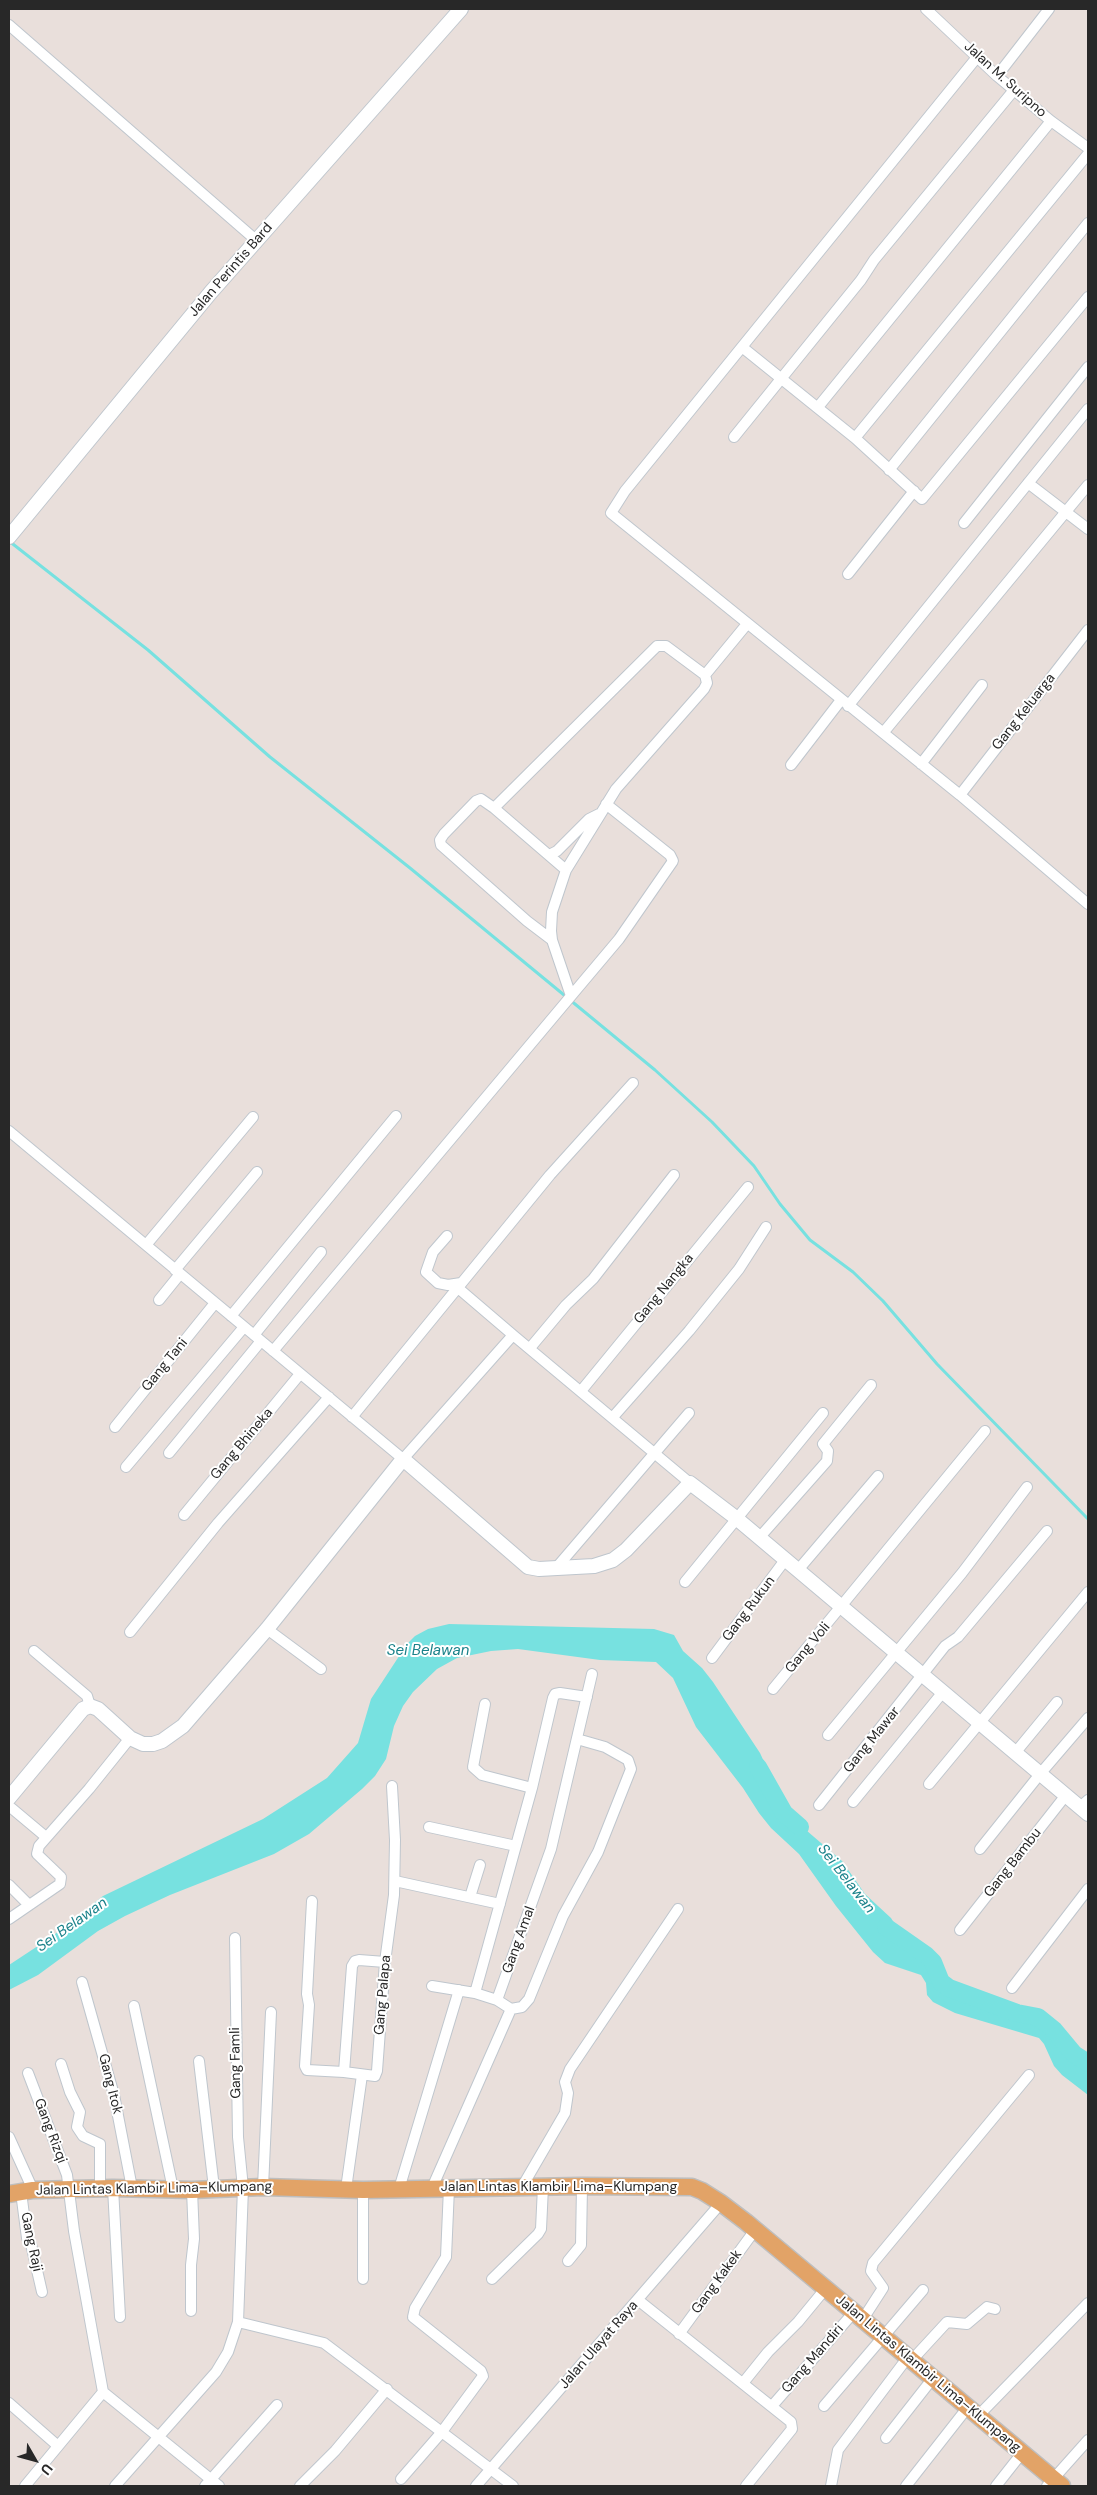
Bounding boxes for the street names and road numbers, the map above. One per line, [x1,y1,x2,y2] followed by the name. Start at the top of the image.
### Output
[960,39,1050,121] street label: Jalan M. Suripno
[186,220,276,320] street label: Jalan Perintis Bard
[989,670,1059,754] street label: Gang Keluarga
[631,1250,697,1328] street label: Gang Nangka
[138,1335,192,1395] street label: Gang Tani
[207,1405,277,1483] street label: Gang Bhineka
[719,1573,779,1645] street label: Gang Rukun
[782,1619,834,1677] street label: Gang Voli
[840,1704,904,1776] street label: Gang Mawar
[981,1825,1045,1901] street label: Gang Bambu
[499,1904,539,1976] street label: Gang Amal
[371,1954,395,2036] street label: Gang Palapa
[227,2027,245,2099] street label: Gang Famli
[94,2052,126,2116] street label: Gang Itok
[30,2096,70,2166] street label: Gang Rizqi
[36,2179,272,2199] street label: Jalan Lintas Klambir Lima–Klumpang
[441,2179,677,2195] street label: Jalan Lintas Klambir Lima–Klumpang
[17,2211,45,2273] street label: Gang Raji
[688,2247,746,2317] street label: Gang Kakek
[832,2292,1024,2456] street label: Jalan Lintas Klambir Lima–Klumpang
[556,2297,642,2393] street label: Jalan Ulayat Raya
[778,2321,848,2397] street label: Gang Mandiri

